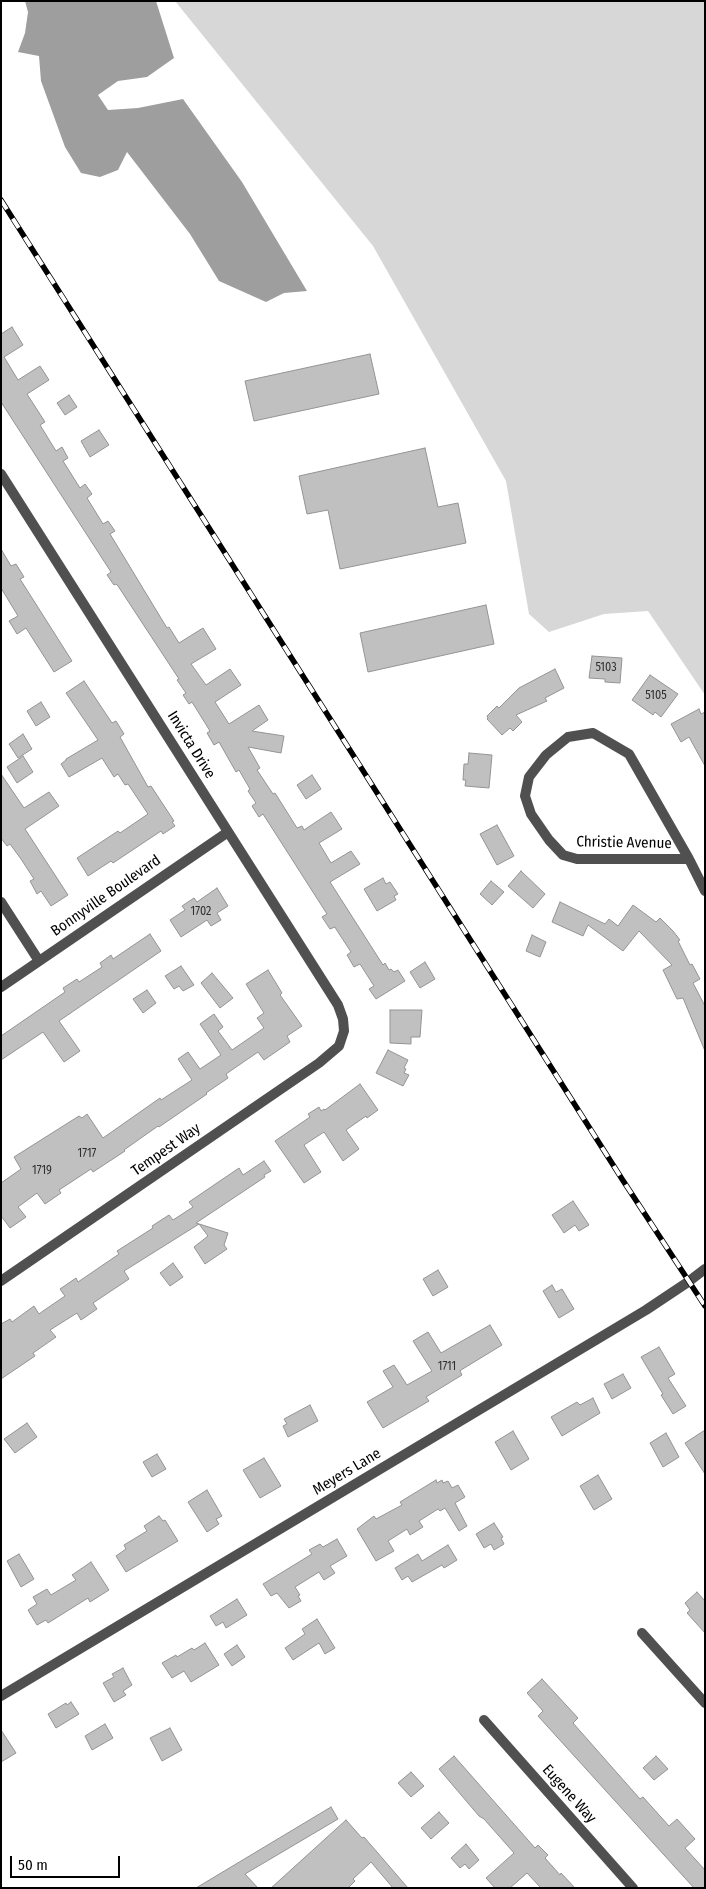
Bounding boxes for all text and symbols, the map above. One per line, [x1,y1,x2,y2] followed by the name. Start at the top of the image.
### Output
[595,661,617,675] house number: 5103
[645,689,667,703] house number: 5105
[163,708,219,782] street label: Invicta Drive
[576,833,672,853] street label: Christie Avenue
[48,851,164,941] street label: Bonnyville Boulevard
[191,905,211,919] house number: 1702
[128,1120,204,1180] street label: Tempest Way
[78,1147,96,1161] house number: 1717
[32,1164,52,1178] house number: 1719
[438,1360,456,1374] house number: 1711
[310,1445,384,1499] street label: Meyers Lane
[538,1761,600,1827] street label: Eugene Way
[12,1846,122,1878] scale bar
[18,1856,48,1874] text: 50 m

